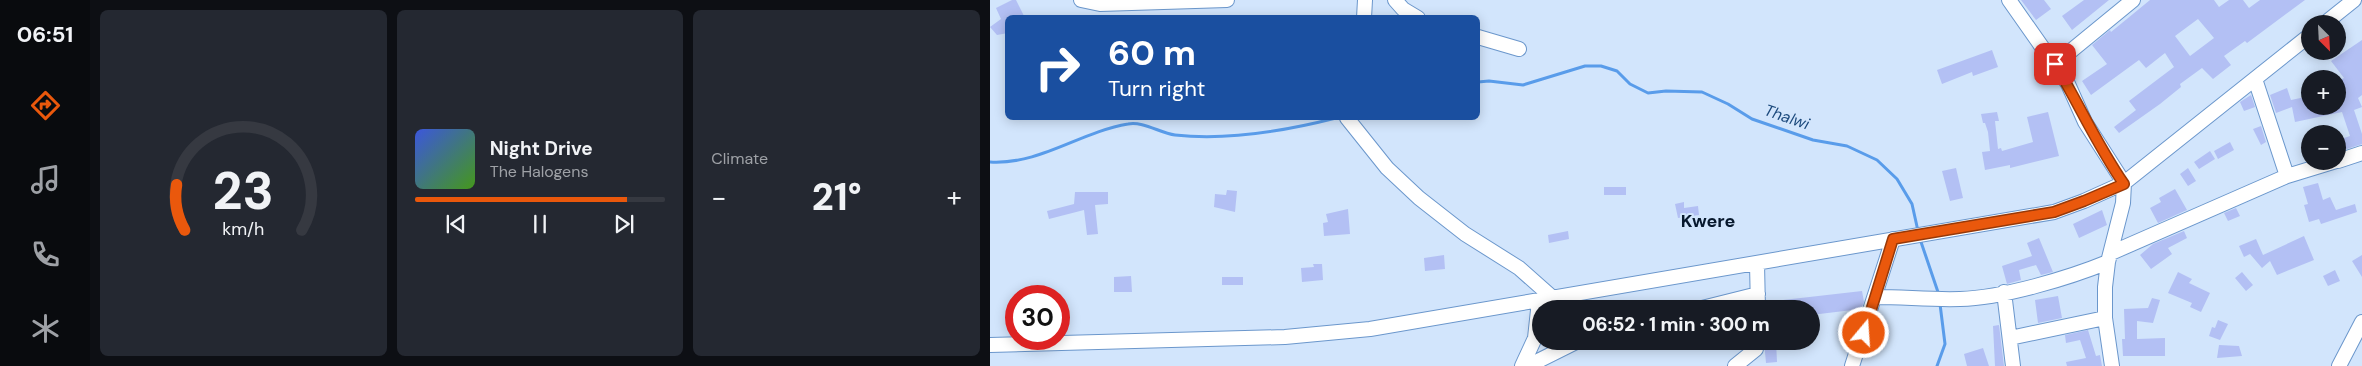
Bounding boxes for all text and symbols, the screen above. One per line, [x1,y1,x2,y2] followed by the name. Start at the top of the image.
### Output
[2301,15,2346,60] north arrow
[2301,15,2346,170] map controls
[17,20,73,49] text: 06:51
[1108,30,1196,76] text: 60 m
[1025,35,1090,100] icon: right
[2034,43,2076,85] pin
[2041,50,2069,78] icon: arrive
[2301,70,2346,115] button: +
[1108,74,1205,103] text: Turn right
[28,88,63,123] icon: directions
[1762,99,1814,135] water label: Thalwi
[2301,125,2346,170] button: −
[490,136,593,161] text: Night Drive
[711,148,768,169] text: Climate
[213,157,274,225] text: 23
[490,161,588,182] text: The Halogens
[28,162,63,197] icon: music
[812,172,862,222] text: 21°
[711,179,727,216] text: −
[947,179,962,216] text: +
[1681,209,1735,233] district label: Kwere
[442,210,470,238] icon: previous
[526,210,554,238] icon: pause
[610,210,638,238] icon: next
[222,217,264,241] text: km/h
[28,237,63,272] icon: phone
[1005,285,1070,350] speed limit sign: 30
[1837,306,1889,358] position arrow
[28,311,63,346] icon: climate
[1582,312,1770,337] text: 06:52 · 1 min · 300 m

